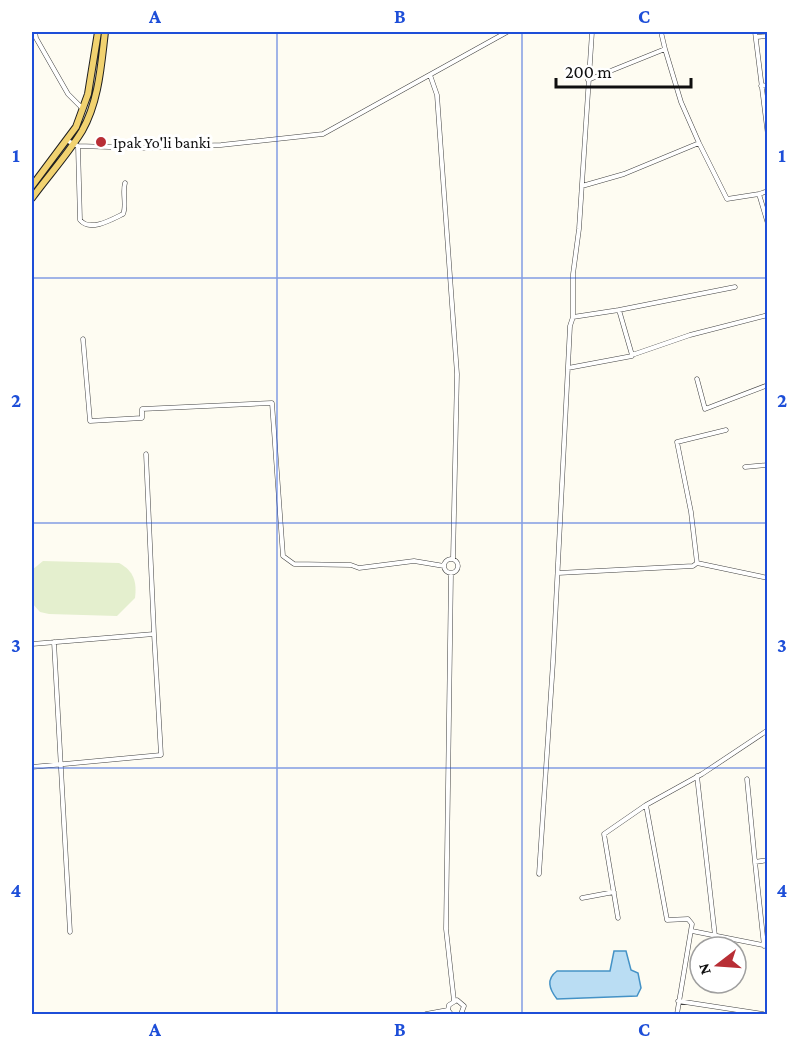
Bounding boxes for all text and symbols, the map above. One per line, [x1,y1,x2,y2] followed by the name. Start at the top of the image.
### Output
[148,5,162,27] text: A
[394,5,406,27] text: B
[638,5,650,27] text: C
[556,51,691,89] scale bar
[565,62,612,82] text: 200 m
[113,134,211,152] place label: Ipak Yo'li banki
[94,135,108,149] marker: Ipak Yo'li banki
[12,144,20,166] text: 1
[778,144,786,166] text: 1
[11,389,21,411] text: 2
[777,389,787,411] text: 2
[11,634,21,656] text: 3
[777,634,787,656] text: 3
[11,879,22,901] text: 4
[777,879,788,901] text: 4
[688,935,748,995] north arrow
[694,961,714,977] text: N
[148,1018,162,1040] text: A
[394,1018,406,1040] text: B
[638,1018,650,1040] text: C

